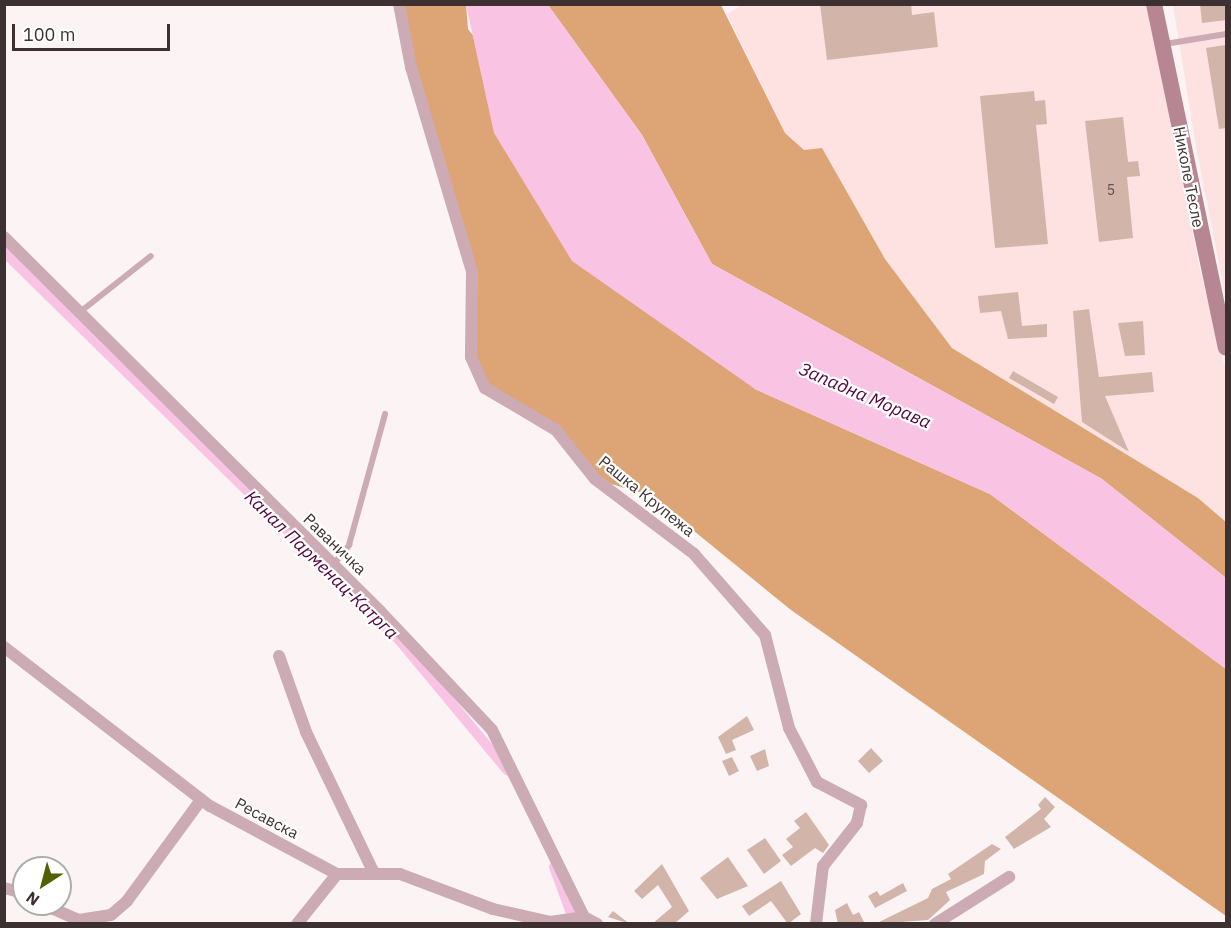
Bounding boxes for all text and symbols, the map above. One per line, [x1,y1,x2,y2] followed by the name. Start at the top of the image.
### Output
[15,12,172,50] scale bar
[23,23,75,46] text: 100 m
[1170,125,1208,229] street label: Николе Тесле
[1107,182,1115,198] house number: 5
[796,358,934,434] water label: Западна Морава
[595,451,699,541] street label: Рашка Крупежа
[240,486,402,644] water label: Канал Парменац-Катрга
[300,509,370,579] street label: Раваничка
[232,793,302,843] street label: Ресавска
[12,856,72,916] north arrow
[22,887,43,910] text: N

